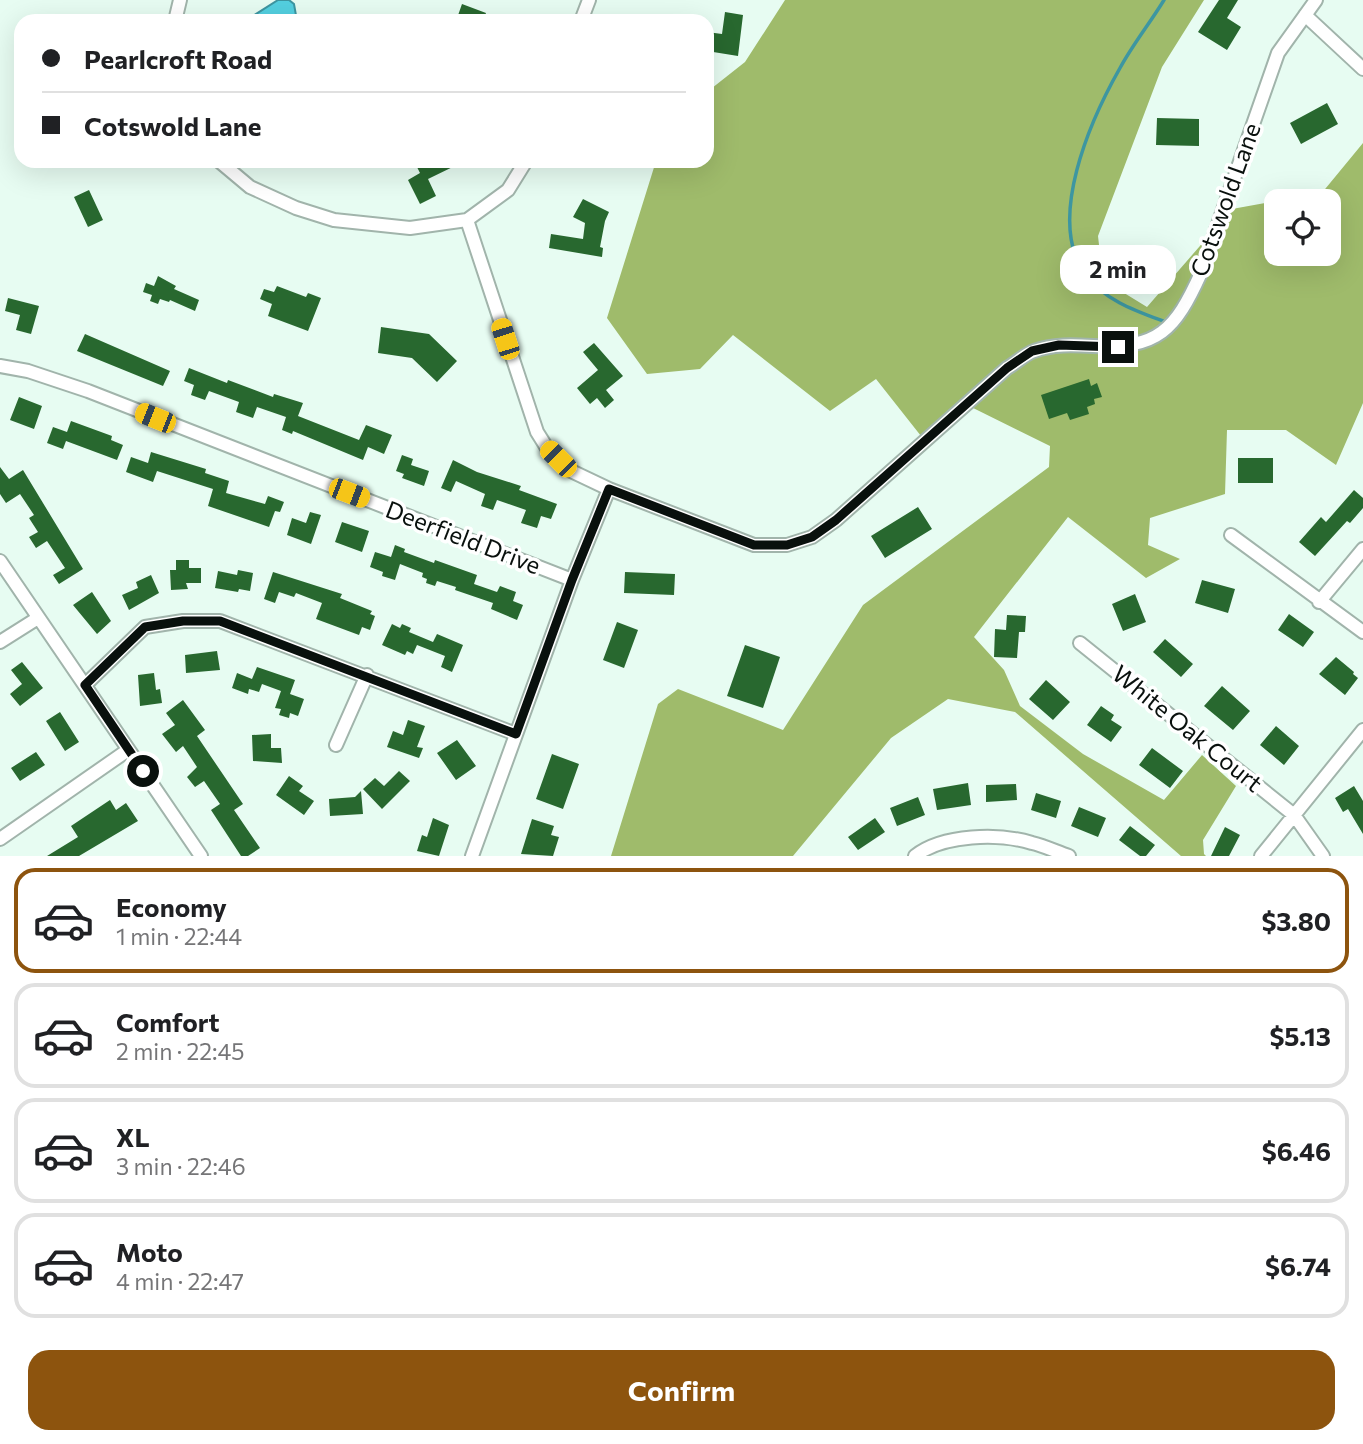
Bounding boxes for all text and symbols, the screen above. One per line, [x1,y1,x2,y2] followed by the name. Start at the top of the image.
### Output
[84,43,272,74] text: Pearlcroft Road
[84,110,261,141] text: Cotswold Lane
[1183,119,1266,280] street label: Cotswold Lane
[1264,189,1341,266] map controls
[1264,189,1341,266] button: locate
[1060,246,1176,294] callout: 2 min
[1089,255,1147,283] text: 2 min
[489,316,522,362] car
[1102,331,1134,363] route end
[132,400,179,436] car
[536,437,581,481] car
[326,476,373,510] car
[382,494,545,579] street label: Deerfield Drive
[1107,658,1269,797] street label: White Oak Court
[127,755,159,787] route start
[32,889,95,952] icon: car
[116,891,227,922] text: Economy
[1261,905,1331,936] text: $3.80
[116,922,242,950] text: 1 min · 22:44
[32,1004,95,1067] icon: car
[116,1006,219,1037] text: Comfort
[1269,1020,1331,1051] text: $5.13
[116,1037,245,1065] text: 2 min · 22:45
[32,1119,95,1182] icon: car
[116,1121,150,1152] text: XL
[1262,1135,1331,1166] text: $6.46
[116,1152,246,1180] text: 3 min · 22:46
[32,1234,95,1297] icon: car
[116,1236,183,1267] text: Moto
[1265,1250,1331,1281] text: $6.74
[116,1267,244,1295] text: 4 min · 22:47
[28,1350,1335,1430] button: Confirm

